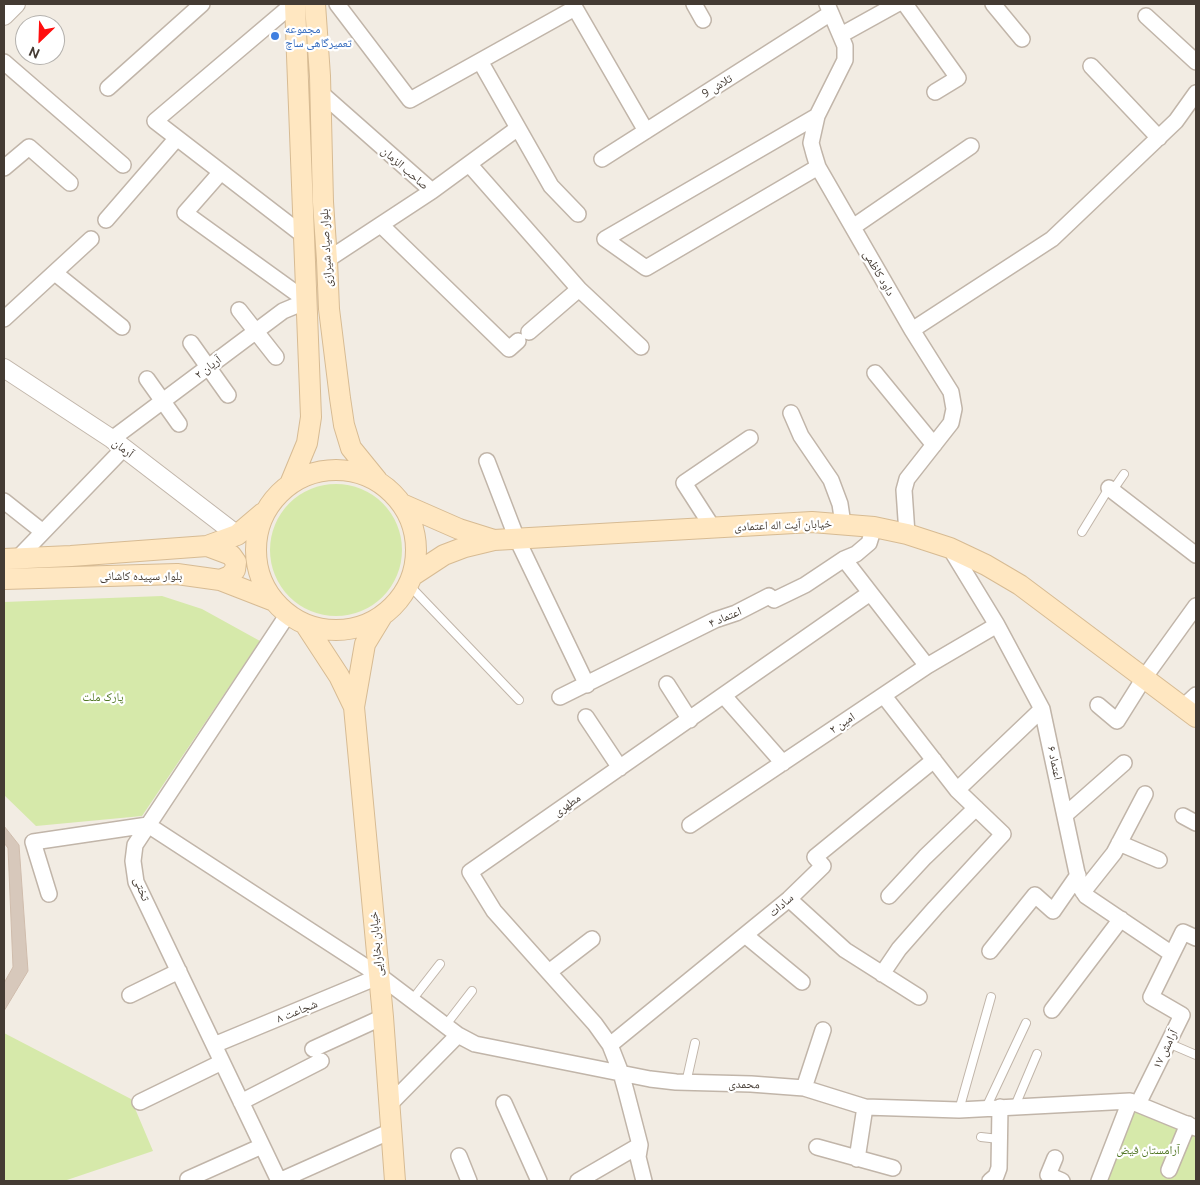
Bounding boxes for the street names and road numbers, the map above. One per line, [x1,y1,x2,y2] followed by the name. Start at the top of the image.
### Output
[699,71,735,101] street label: تلاش 9
[378,143,432,193] street label: صاحب الزمان
[317,208,335,288] street label: بلوار صیاد شیرازی
[860,248,898,298] street label: داود کاظمی
[192,352,224,382] street label: آریان ۲
[109,435,137,461] street label: آرمان
[734,516,832,534] street label: خیابان آیت اله اعتمادی
[100,569,182,583] street label: بلوار سپیده کاشانی
[706,604,744,630] street label: اعتماد ۴
[826,709,858,737] street label: امین ۲
[1044,745,1066,781] street label: اعتماد ۶
[551,791,583,819] street label: مطهری
[131,875,153,903] street label: تختی
[766,890,796,920] street label: سادات
[366,911,386,977] street label: خیابان بخارایی
[274,996,320,1026] street label: شجاعت ۸
[1149,1027,1181,1071] street label: آرامش ۱۷
[728,1077,760,1091] street label: محمدی

